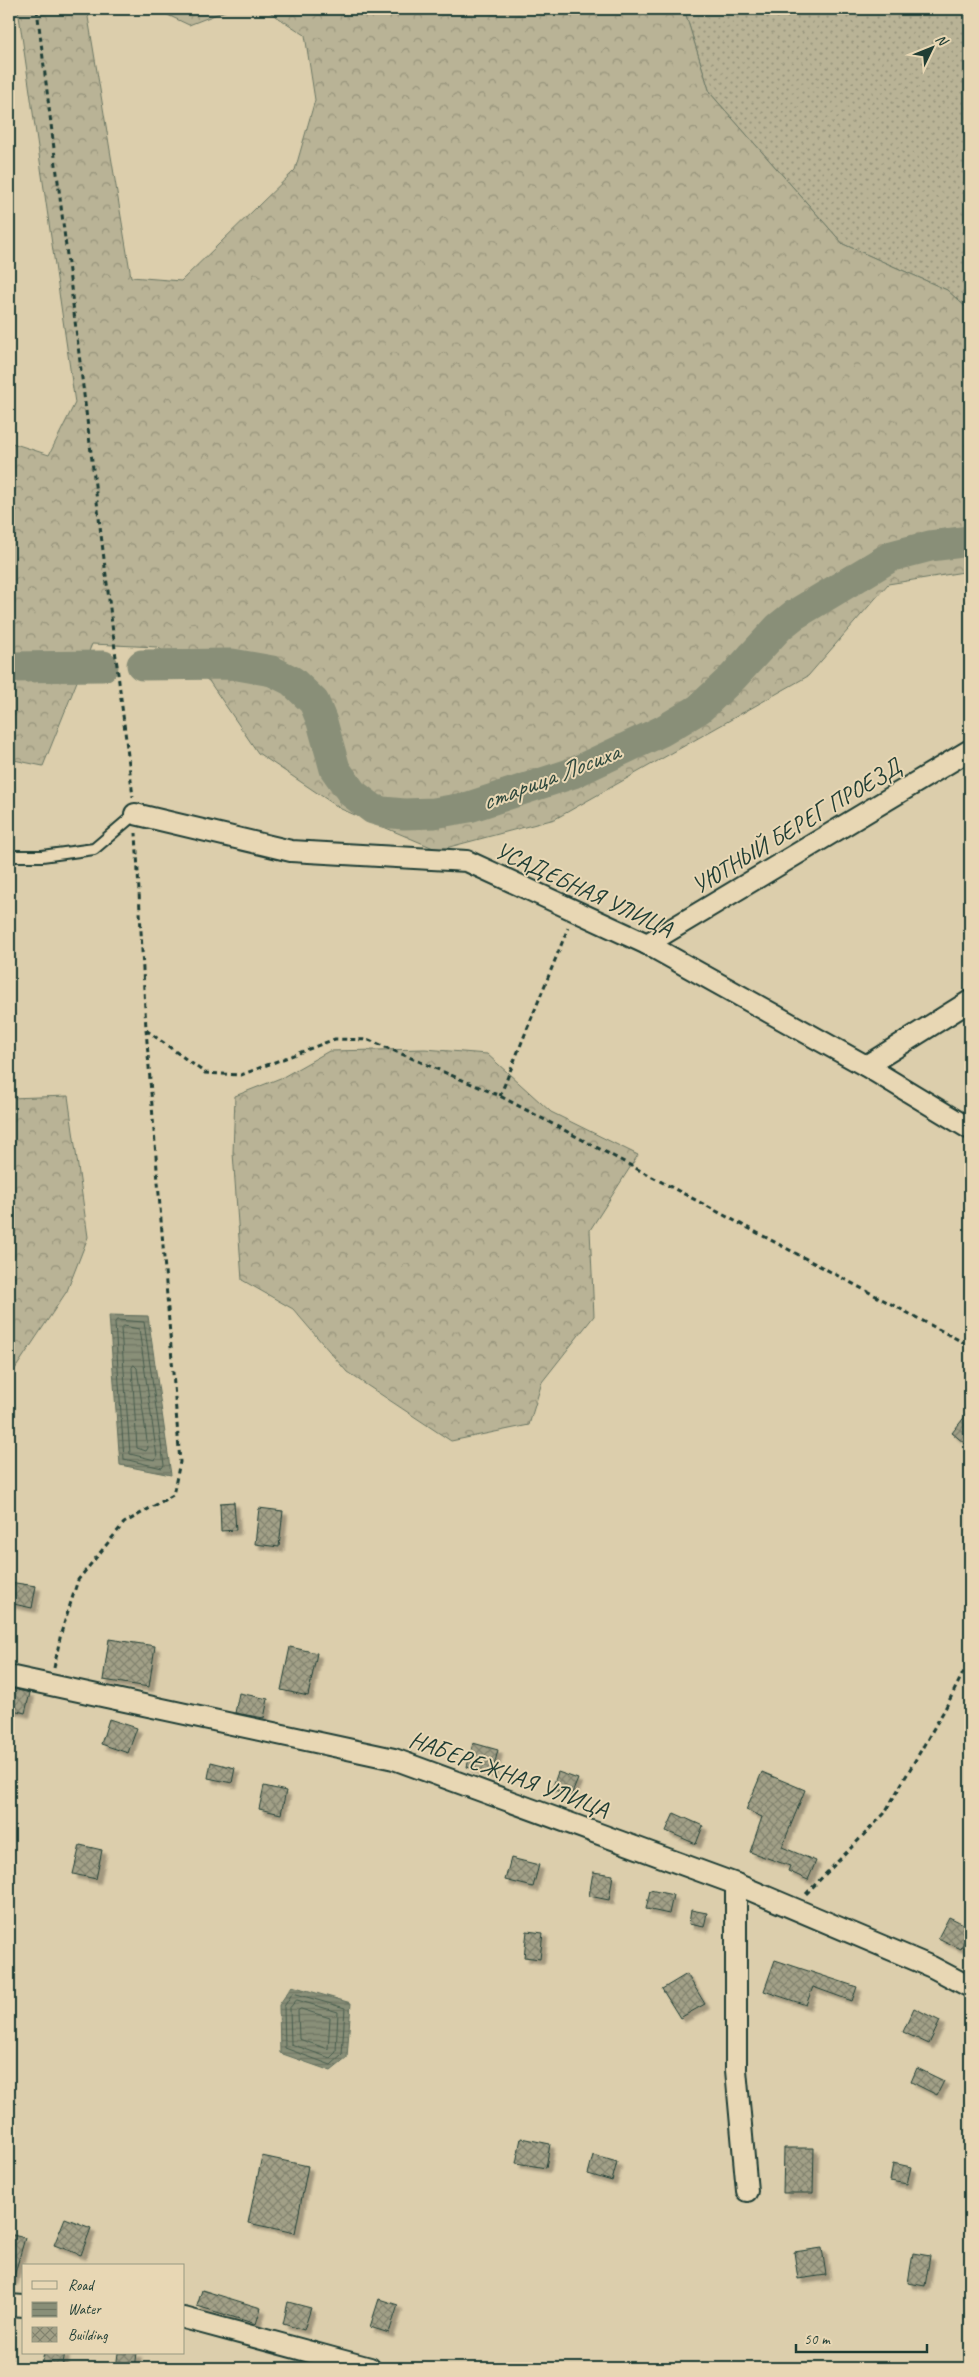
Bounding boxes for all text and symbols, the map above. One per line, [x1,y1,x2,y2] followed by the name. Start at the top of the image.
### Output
[906,22,956,72] north arrow
[932,31,952,50] text: N
[477,735,626,818] water label: старица Лосиха
[686,750,908,900] street label: УЮТНЫЙ БЕРЕГ ПРОЕЗД
[491,835,678,944] street label: УСАДЕБНАЯ УЛИЦА
[405,1724,614,1824] street label: НАБЕРЕЖНАЯ УЛИЦА
[22,2264,185,2354] legend
[68,2276,95,2295] text: Road
[68,2300,102,2319] text: Water
[796,2322,928,2354] scale bar
[68,2326,108,2345] text: Building
[804,2330,831,2349] text: 50 m

